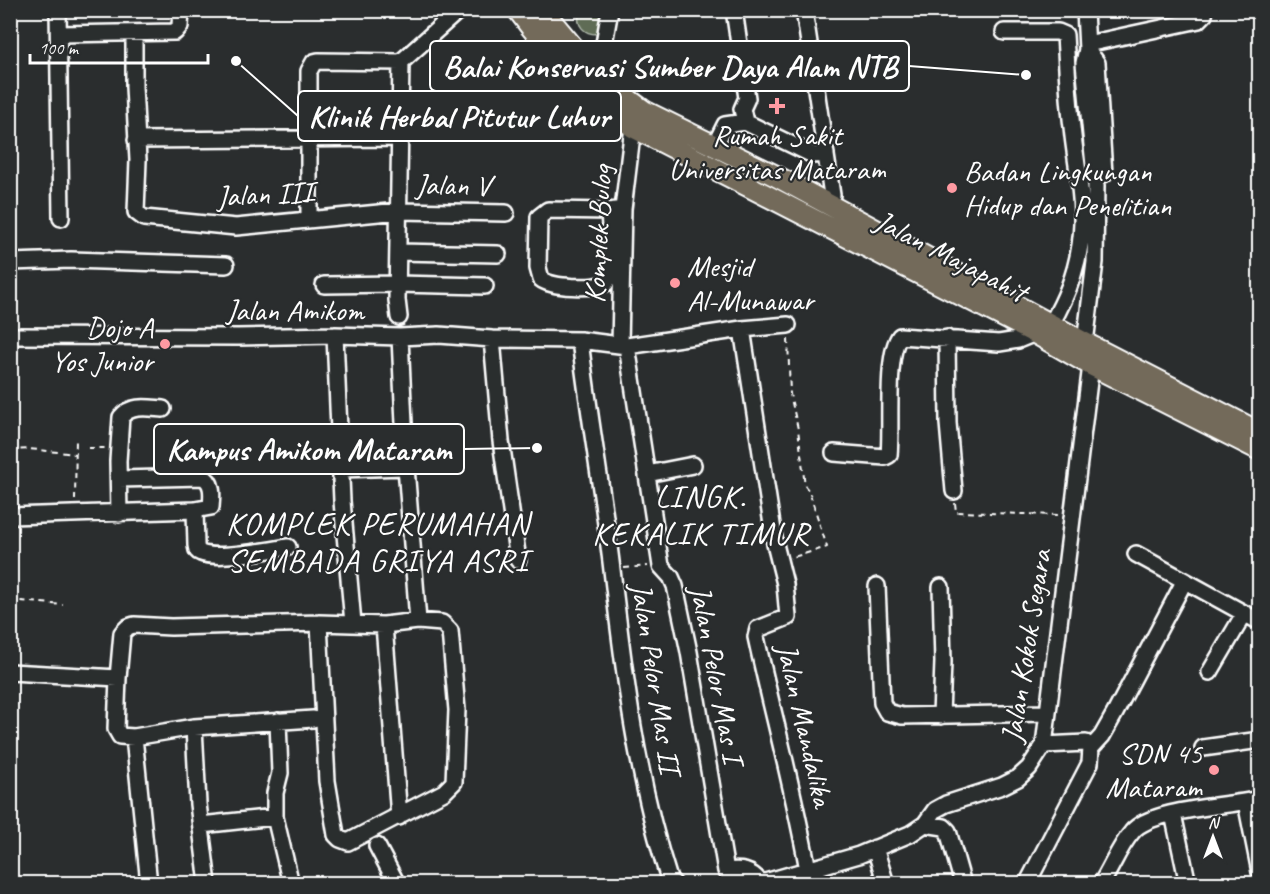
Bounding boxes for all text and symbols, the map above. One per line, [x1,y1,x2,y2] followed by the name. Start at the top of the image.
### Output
[30,27,208,65] scale bar
[39,37,80,59] text: 100 m
[430,41,909,91] callout: Balai Konservasi Sumber Daya Alam NTB
[443,46,900,87] text: Balai Konservasi Sumber Daya Alam NTB
[298,91,621,141] callout: Klinik Herbal Pitutur Luhur
[308,96,613,137] text: Klinik Herbal Pitutur Luhur
[768,97,786,115] marker: Rumah Sakit Universitas Mataram
[669,116,887,188] place label: Rumah Sakit Universitas Mataram
[964,152,1172,224] place label: Badan Lingkungan Hidup dan Penelitian
[575,162,621,304] street label: Komplek Bulog
[413,165,497,205] street label: Jalan V
[214,172,320,216] street label: Jalan III
[945,181,959,195] marker: Badan Lingkungan Hidup dan Penelitian
[867,201,1037,312] street label: Jalan Majapahit
[687,247,816,319] place label: Mesjid Al-Munawar
[668,276,682,290] marker: Mesjid Al-Munawar
[224,291,365,329] street label: Jalan Amikom
[51,308,155,380] place label: Dojo A Yos Junior
[158,337,172,351] marker: Dojo A Yos Junior
[154,424,464,474] callout: Kampus Amikom Mataram
[166,429,453,470] text: Kampus Amikom Mataram
[592,476,812,554] district label: LINGK. KEKALIK TIMUR
[226,503,534,581] district label: KOMPLEK PERUMAHAN SEMBADA GRIYA ASRI
[992,545,1060,747] street label: Jalan Kokok Segara
[622,578,691,782] street label: Jalan Pelor Mas II
[681,580,754,773] street label: Jalan Pelor Mas I
[767,638,843,813] street label: Jalan Mandalika
[1105,734,1203,806] place label: SDN 45 Mataram
[1207,763,1221,777] marker: SDN 45 Mataram
[1183,807,1243,867] north arrow
[1208,813,1221,833] text: N

